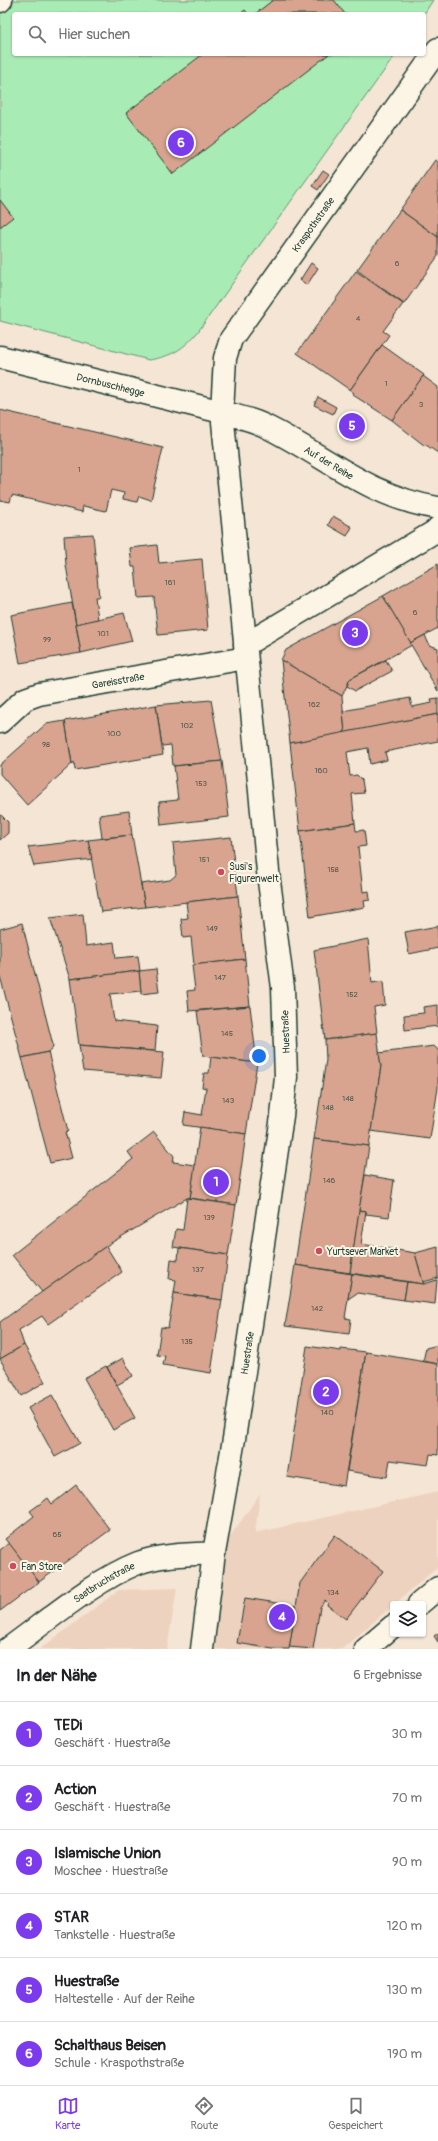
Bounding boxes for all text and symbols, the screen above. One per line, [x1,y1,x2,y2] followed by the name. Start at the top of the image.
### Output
[12,12,426,56] search box
[26,23,48,45] icon: search
[58,25,130,44] text: Hier suchen
[168,128,194,158] pin: 6
[290,195,337,255] street label: Kraspothstraße
[395,259,400,268] house number: 6
[356,314,361,323] house number: 4
[75,371,146,400] street label: Dornbuschhegge
[384,379,388,388] house number: 1
[419,400,424,409] house number: 3
[339,411,365,441] pin: 5
[302,444,355,483] street label: Auf der Reihe
[77,465,81,474] house number: 1
[165,578,175,587] house number: 161
[413,608,418,617] house number: 6
[342,618,368,648] pin: 3
[97,629,109,638] house number: 101
[43,635,51,644] house number: 99
[91,671,145,692] street label: Gareisstraße
[308,700,321,709] house number: 162
[180,721,194,730] house number: 102
[107,729,122,738] house number: 100
[42,740,50,749] house number: 98
[314,766,328,775] house number: 160
[195,779,207,788] house number: 153
[199,855,209,864] house number: 151
[229,861,280,885] place label: Susi's Figurenwelt
[327,865,339,874] house number: 158
[216,867,226,877] marker: Susi's Figurenwelt
[206,924,218,933] house number: 149
[214,973,227,982] house number: 147
[346,990,358,999] house number: 152
[279,1010,293,1054] street label: Huestraße
[221,1029,233,1038] house number: 145
[249,1046,269,1066] your location
[342,1094,354,1103] house number: 148
[222,1096,235,1105] house number: 143
[322,1103,334,1112] house number: 148
[203,1167,229,1197] pin: 1
[323,1176,336,1185] house number: 146
[203,1213,215,1222] house number: 139
[314,1246,324,1256] marker: Yurtsever Market
[326,1246,399,1258] place label: Yurtsever Market
[192,1265,205,1274] house number: 137
[311,1304,324,1313] house number: 142
[239,1331,257,1375] street label: Huestraße
[181,1337,193,1346] house number: 135
[313,1377,339,1407] pin: 2
[320,1408,334,1417] house number: 140
[53,1530,62,1539] house number: 65
[71,1560,137,1606] street label: Saatbruchstraße
[8,1561,18,1571] marker: Fan Store
[21,1561,62,1573] place label: Fan Store
[327,1588,339,1597] house number: 134
[390,1601,426,1637] map controls
[390,1601,426,1637] button: layers
[269,1602,295,1632] pin: 4
[16,1665,97,1686] text: In der Nähe
[353,1667,422,1683] text: 6 Ergebnisse
[54,1716,82,1735] text: TEDi
[26,1726,32,1742] text: 1
[392,1726,422,1742] text: 30 m
[54,1735,171,1751] text: Geschäft · Huestraße
[54,1780,96,1799] text: Action
[25,1790,33,1806] text: 2
[392,1790,422,1806] text: 70 m
[54,1799,171,1815] text: Geschäft · Huestraße
[54,1844,161,1863] text: Islamische Union
[25,1854,33,1870] text: 3
[392,1854,422,1870] text: 90 m
[54,1863,168,1879] text: Moschee · Huestraße
[54,1908,89,1927] text: STAR
[25,1918,33,1934] text: 4
[386,1918,422,1934] text: 120 m
[54,1927,175,1943] text: Tankstelle · Huestraße
[54,1972,119,1991] text: Huestraße
[25,1982,33,1998] text: 5
[386,1982,422,1998] text: 130 m
[54,1991,195,2007] text: Haltestelle · Auf der Reihe
[54,2036,166,2055] text: Schalthaus Beisen
[25,2046,33,2062] text: 6
[387,2046,422,2062] text: 190 m
[54,2055,184,2071] text: Schule · Kraspothstraße
[55,2095,81,2132] tab: Karte
[191,2095,218,2132] tab: Route
[328,2095,383,2132] tab: Gespeichert

